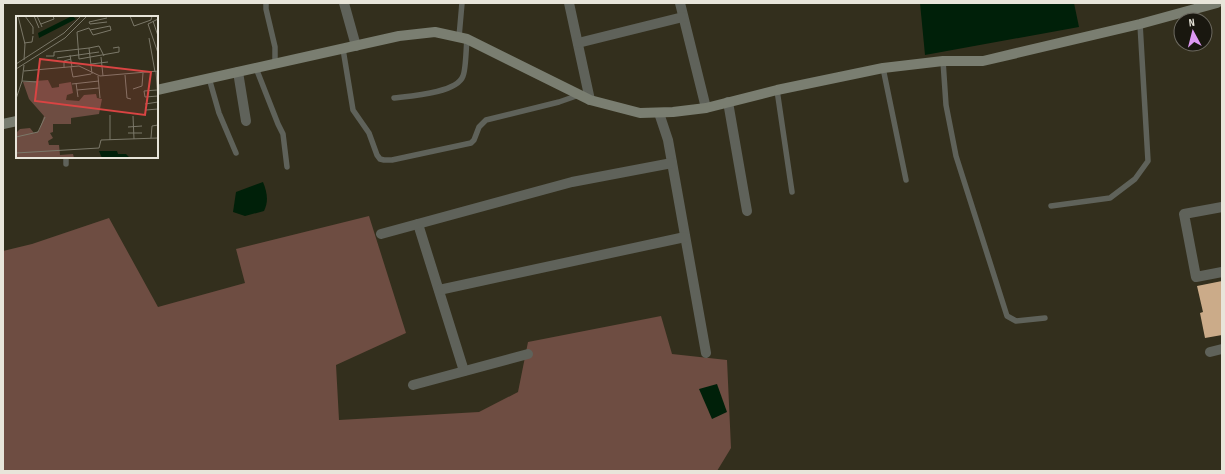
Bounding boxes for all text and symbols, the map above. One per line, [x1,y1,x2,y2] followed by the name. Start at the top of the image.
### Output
[1173,12,1213,52] north arrow
[16,16,158,158] inset map
[1188,16,1196,29] text: N

